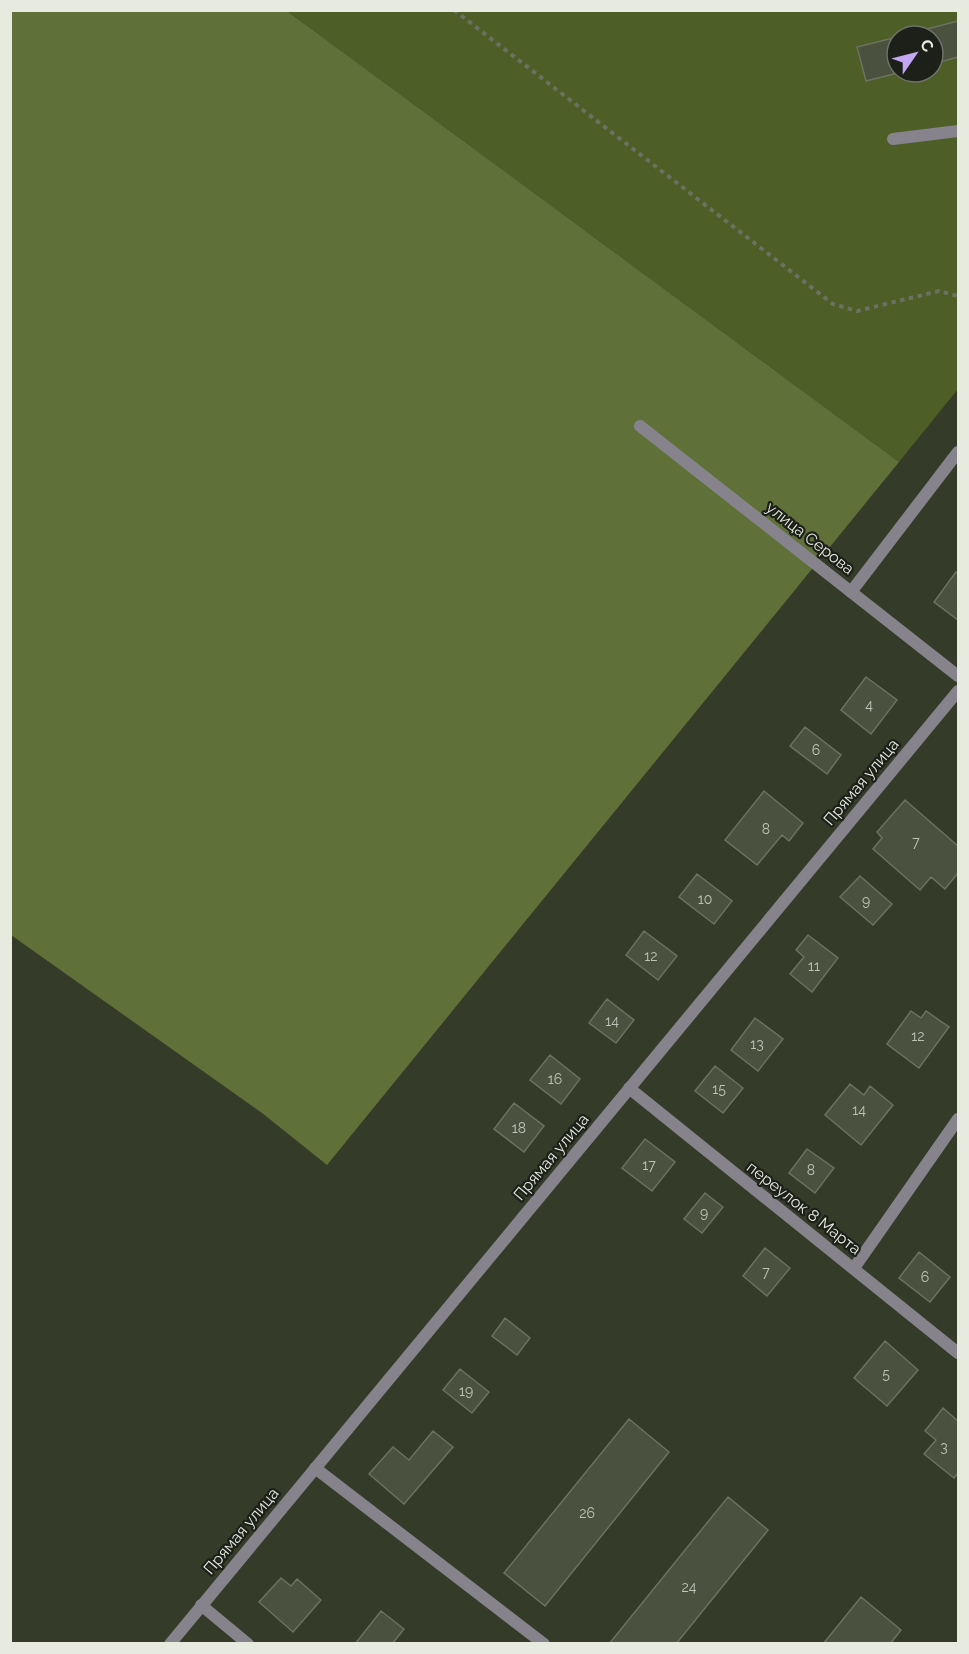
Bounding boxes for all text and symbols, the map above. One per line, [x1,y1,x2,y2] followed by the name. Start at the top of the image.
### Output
[885,24,945,84] north arrow
[916,36,938,56] text: С
[762,498,858,578] street label: улица Серова
[865,697,873,713] house number: 4
[819,735,903,829] street label: Прямая улица
[812,742,820,758] house number: 6
[762,821,770,837] house number: 8
[912,834,920,850] house number: 7
[698,891,712,907] house number: 10
[862,893,870,909] house number: 9
[644,948,658,964] house number: 12
[808,958,820,974] house number: 11
[605,1013,619,1029] house number: 14
[911,1028,925,1044] house number: 12
[750,1036,764,1052] house number: 13
[548,1071,562,1087] house number: 16
[712,1081,726,1097] house number: 15
[852,1102,866,1118] house number: 14
[509,1110,593,1204] street label: Прямая улица
[512,1120,526,1136] house number: 18
[642,1157,656,1173] house number: 17
[743,1158,865,1258] street label: переулок 8 Марта
[807,1162,815,1178] house number: 8
[700,1205,708,1221] house number: 9
[762,1264,770,1280] house number: 7
[921,1269,929,1285] house number: 6
[882,1366,890,1382] house number: 5
[459,1383,473,1399] house number: 19
[940,1439,948,1455] house number: 3
[199,1484,283,1578] street label: Прямая улица
[579,1505,595,1521] house number: 26
[682,1579,697,1595] house number: 24

